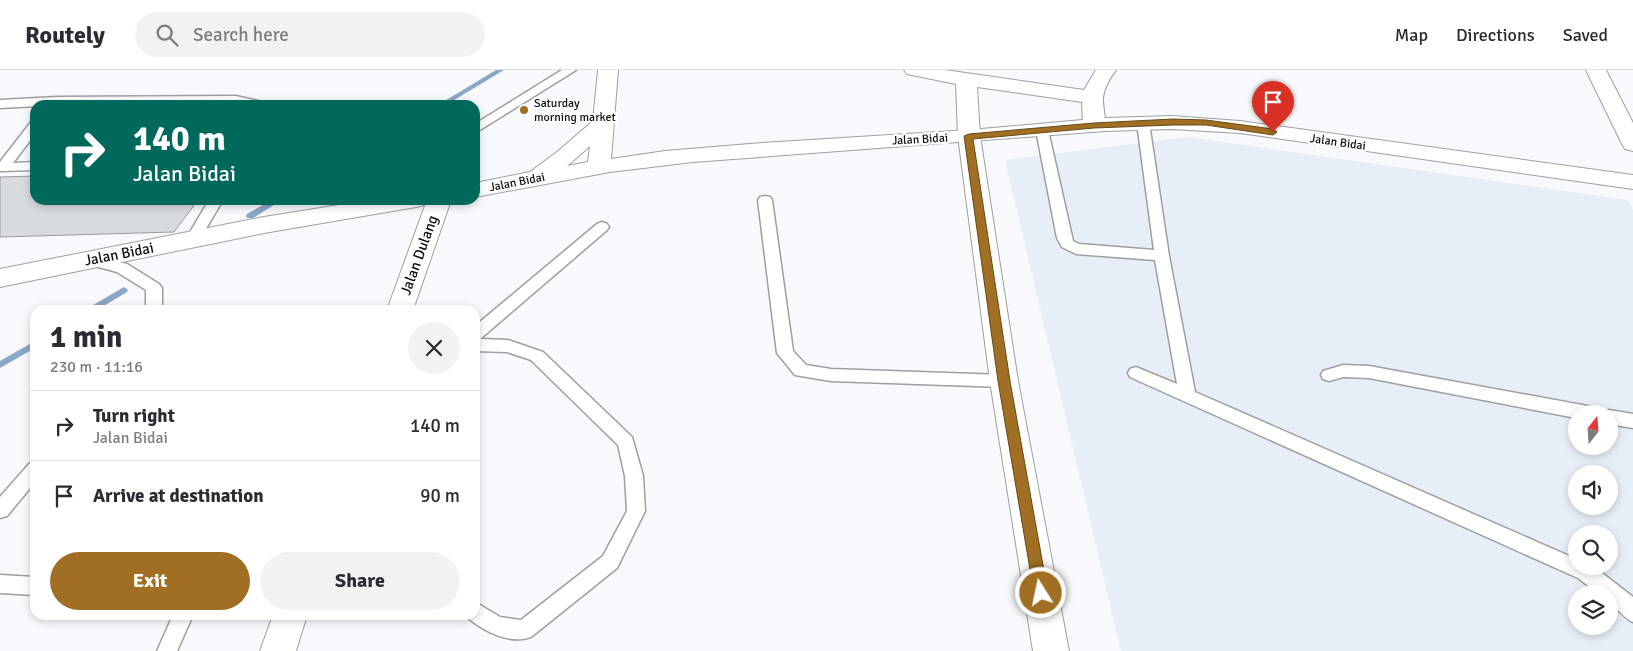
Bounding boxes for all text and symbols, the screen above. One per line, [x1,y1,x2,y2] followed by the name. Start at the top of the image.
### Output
[135,12,485,57] search box
[25,20,105,50] text: Routely
[153,21,181,49] icon: search
[193,23,289,47] text: Search here
[1395,24,1428,46] text: Map
[1456,24,1535,46] text: Directions
[1563,24,1608,46] text: Saved
[1252,81,1294,132] pin
[1259,88,1287,116] icon: arrive
[534,96,616,125] place label: Saturday morning market
[518,104,530,116] marker: Saturday morning market
[133,117,226,160] text: 140 m
[50,120,115,185] icon: right
[892,131,948,148] street label: Jalan Bidai
[1309,131,1367,154] street label: Jalan Bidai
[133,160,236,187] text: Jalan Bidai
[488,170,546,195] street label: Jalan Bidai
[396,213,442,297] street label: Jalan Dulang
[83,238,155,270] street label: Jalan Bidai
[50,319,122,356] text: 1 min
[408,322,460,374] button: close
[50,357,143,377] text: 230 m · 11:16
[93,404,175,428] text: Turn right
[1568,405,1618,455] north arrow
[1568,405,1618,635] map controls
[50,412,78,440] icon: right
[410,414,460,438] text: 140 m
[93,428,168,448] text: Jalan Bidai
[1568,465,1618,515] button: sound
[50,482,78,510] icon: arrive
[93,484,264,508] text: Arrive at destination
[420,484,460,508] text: 90 m
[1568,525,1618,575] button: search
[50,552,250,610] button: Exit
[260,552,460,610] button: Share
[1014,566,1066,618] position arrow
[1568,585,1618,635] button: layers

